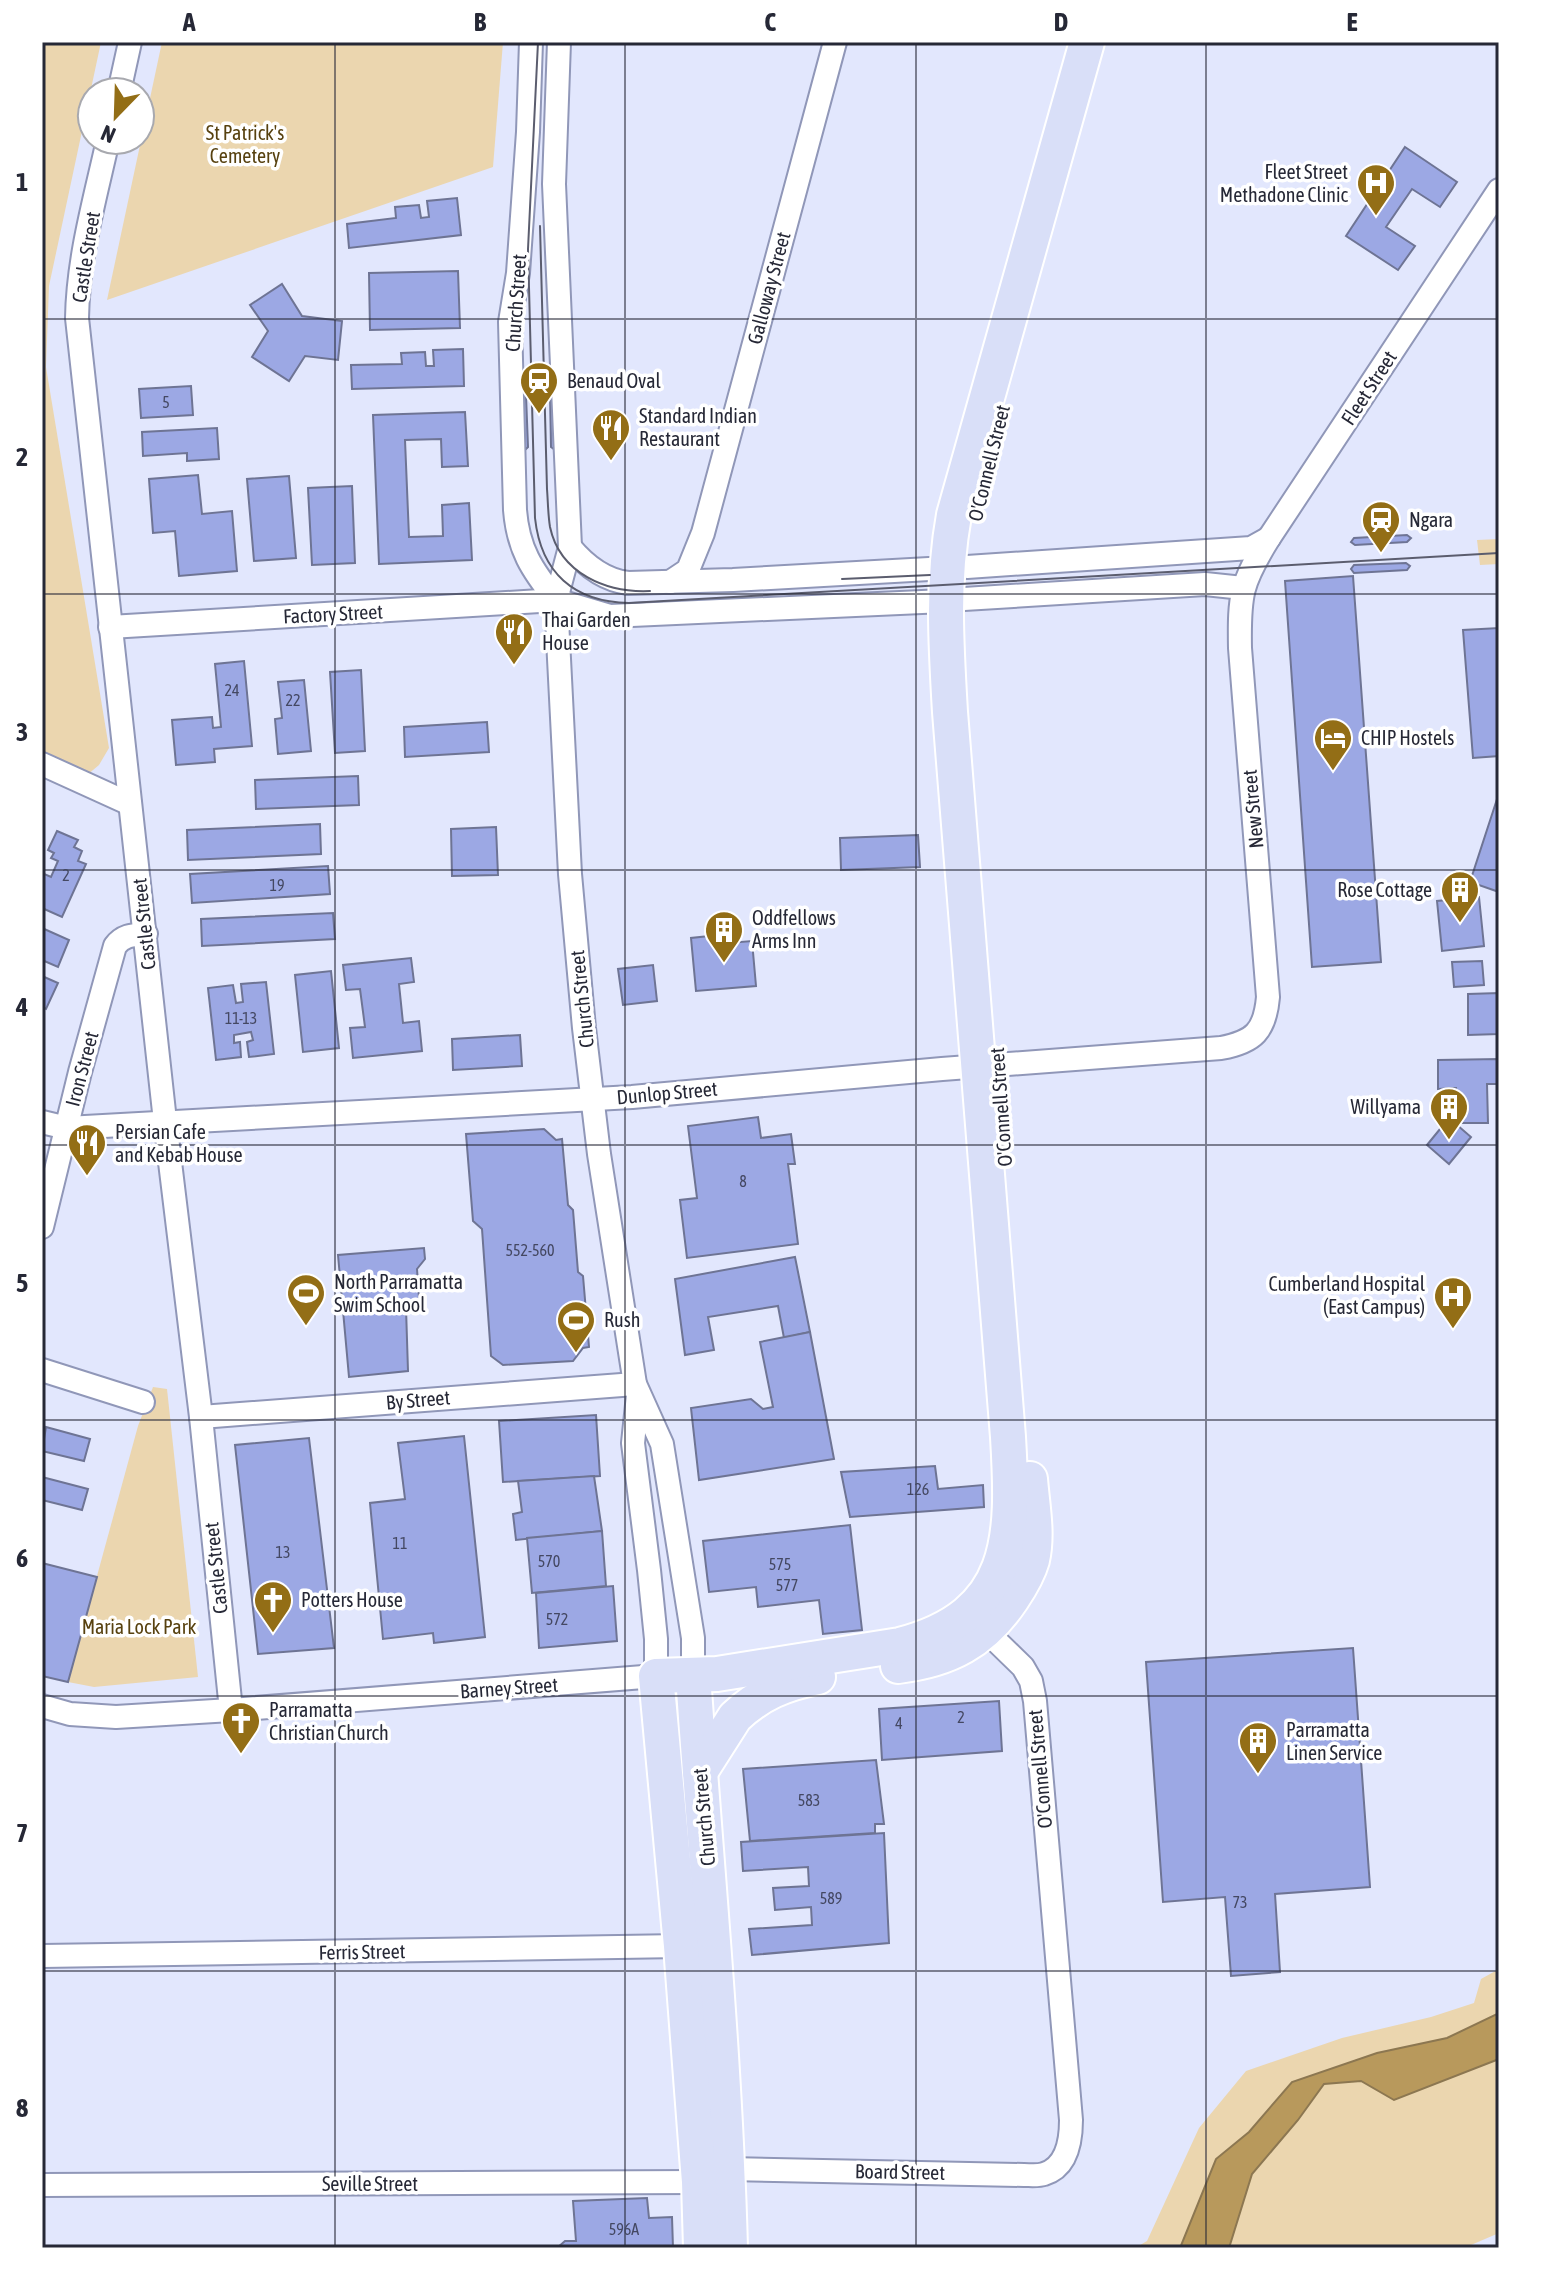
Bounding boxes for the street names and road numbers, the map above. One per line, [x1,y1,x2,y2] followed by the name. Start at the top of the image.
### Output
[67,209,104,304] street label: Castle Street
[742,229,795,347] street label: Galloway Street
[501,253,530,353] street label: Church Street
[1336,346,1401,429] street label: Fleet Street
[963,402,1014,523] street label: O'Connell Street
[282,599,384,628] street label: Factory Street
[1238,768,1267,850] street label: New Street
[127,877,160,971] street label: Castle Street
[565,949,598,1049] street label: Church Street
[60,1029,103,1109] street label: Iron Street
[985,1047,1016,1167] street label: O'Connell Street
[616,1077,719,1108] street label: Dunlop Street
[385,1385,451,1414] street label: By Street
[199,1521,232,1615] street label: Castle Street
[459,1673,559,1702] street label: Barney Street
[1023,1709,1056,1829] street label: O'Connell Street
[688,1767,719,1867] street label: Church Street
[318,1939,406,1964] street label: Ferris Street
[855,2159,946,2184] street label: Board Street
[322,2172,418,2195] street label: Seville Street

